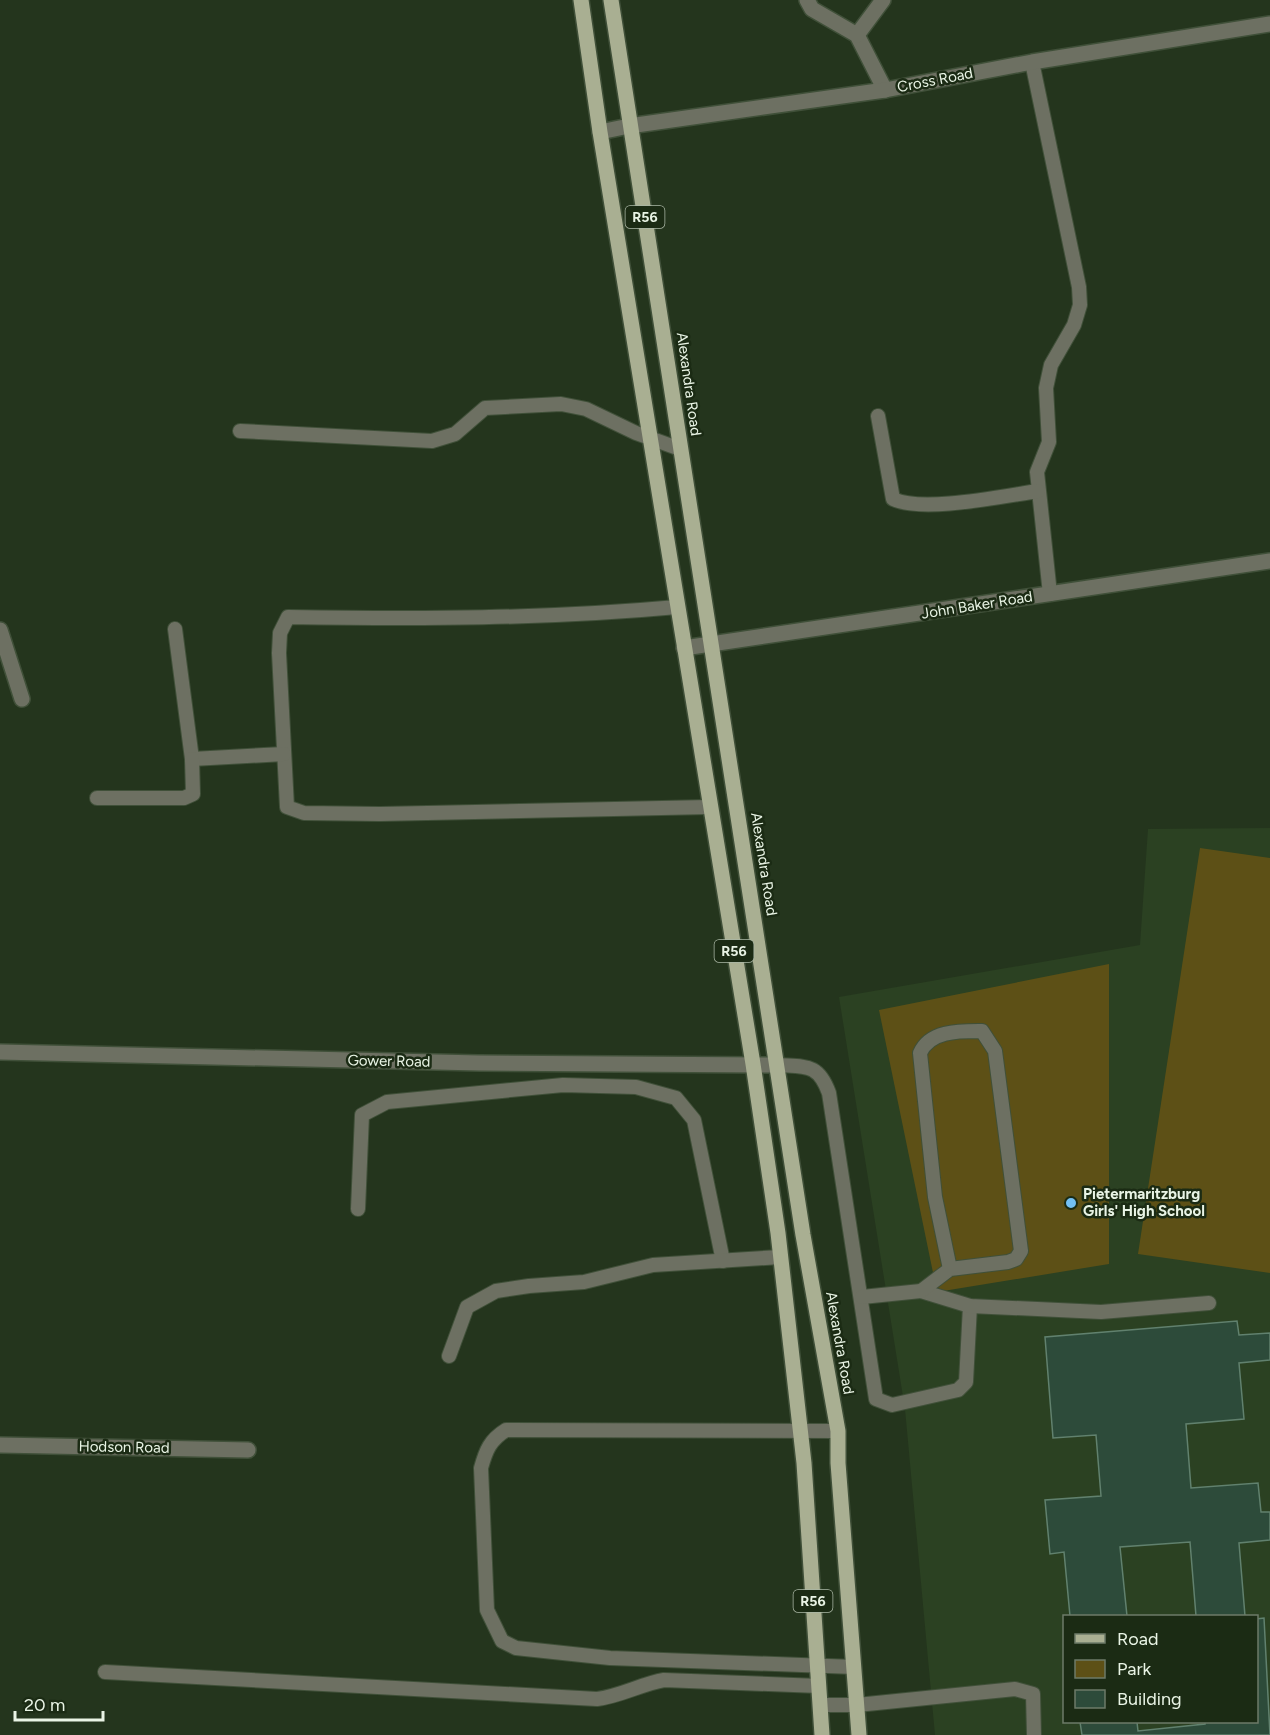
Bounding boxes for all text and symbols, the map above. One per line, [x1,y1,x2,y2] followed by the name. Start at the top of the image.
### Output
[896,64,974,96] street label: Cross Road
[626,206,664,228] road number: R56
[673,331,705,437] street label: Alexandra Road
[920,587,1034,623] street label: John Baker Road
[747,811,781,917] street label: Alexandra Road
[714,940,754,962] road number: R56
[347,1051,431,1071] street label: Gower Road
[1083,1185,1205,1220] place label: Pietermaritzburg Girls' High School
[1064,1196,1078,1210] marker: Pietermaritzburg Girls' High School
[822,1290,858,1396] street label: Alexandra Road
[78,1437,170,1457] street label: Hodson Road
[794,1590,832,1612] road number: R56
[1063,1615,1258,1723] legend
[1117,1628,1158,1650] text: Road
[1117,1658,1152,1680] text: Park
[15,1684,104,1722] scale bar
[1117,1688,1182,1710] text: Building
[24,1694,65,1716] text: 20 m

